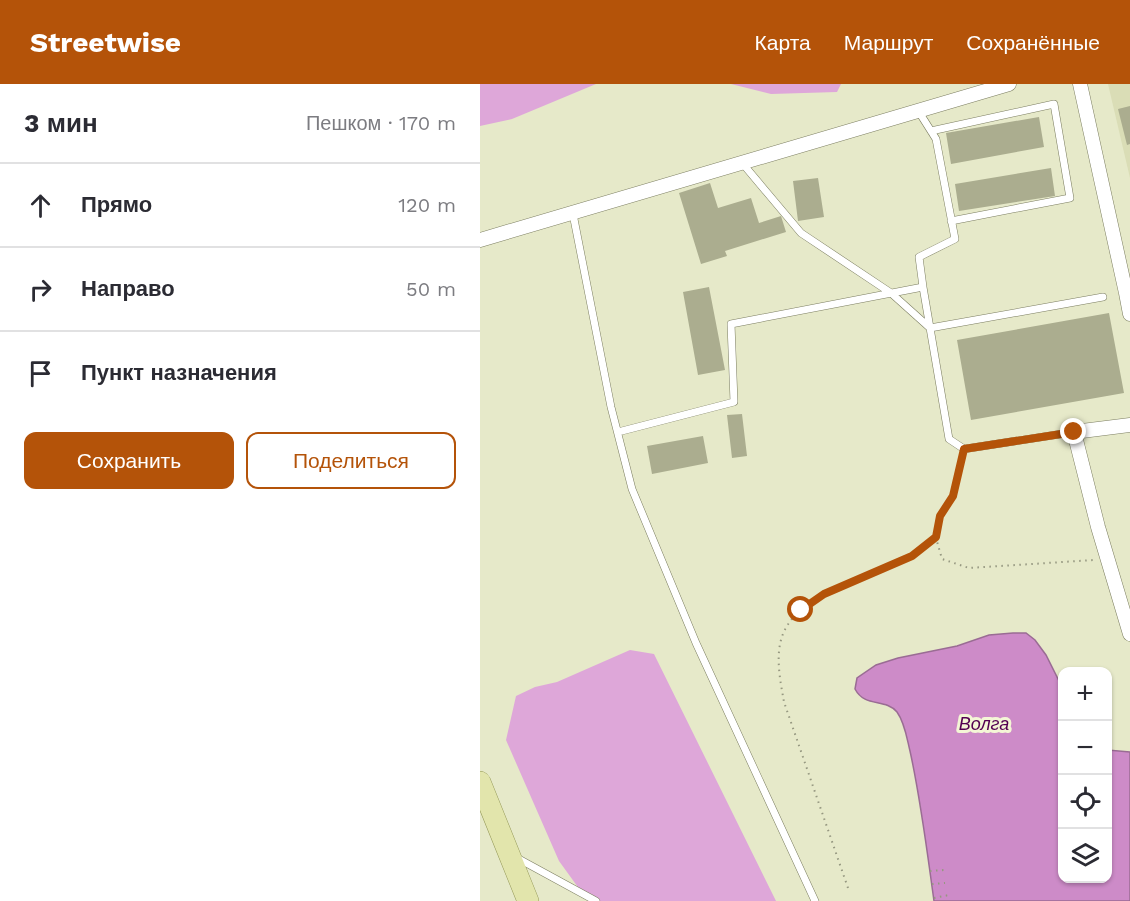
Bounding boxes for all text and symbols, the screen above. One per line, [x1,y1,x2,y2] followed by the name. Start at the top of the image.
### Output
[30,26,181,59] text: Streetwise
[755,30,811,55] text: Карта
[844,30,933,55] text: Маршрут
[966,30,1100,55] text: Сохранённые
[24,108,98,138] text: 3 мин
[306,111,456,135] text: Пешком · 170 m
[24,189,57,222] icon: ahead
[81,192,152,217] text: Прямо
[398,193,456,217] text: 120 m
[24,273,57,306] icon: right
[81,276,175,301] text: Направо
[406,277,456,301] text: 50 m
[24,357,57,390] icon: arrive
[81,360,277,385] text: Пункт назначения
[1060,418,1086,444] route end
[24,432,234,489] button: Сохранить
[246,432,456,489] button: Поделиться
[787,596,813,622] route start
[1058,667,1112,883] map controls
[1058,667,1112,721] button: +
[959,713,1009,734] water label: Волга
[1058,721,1112,775] button: −
[1058,775,1112,829] button: locate
[1058,829,1112,883] button: layers

